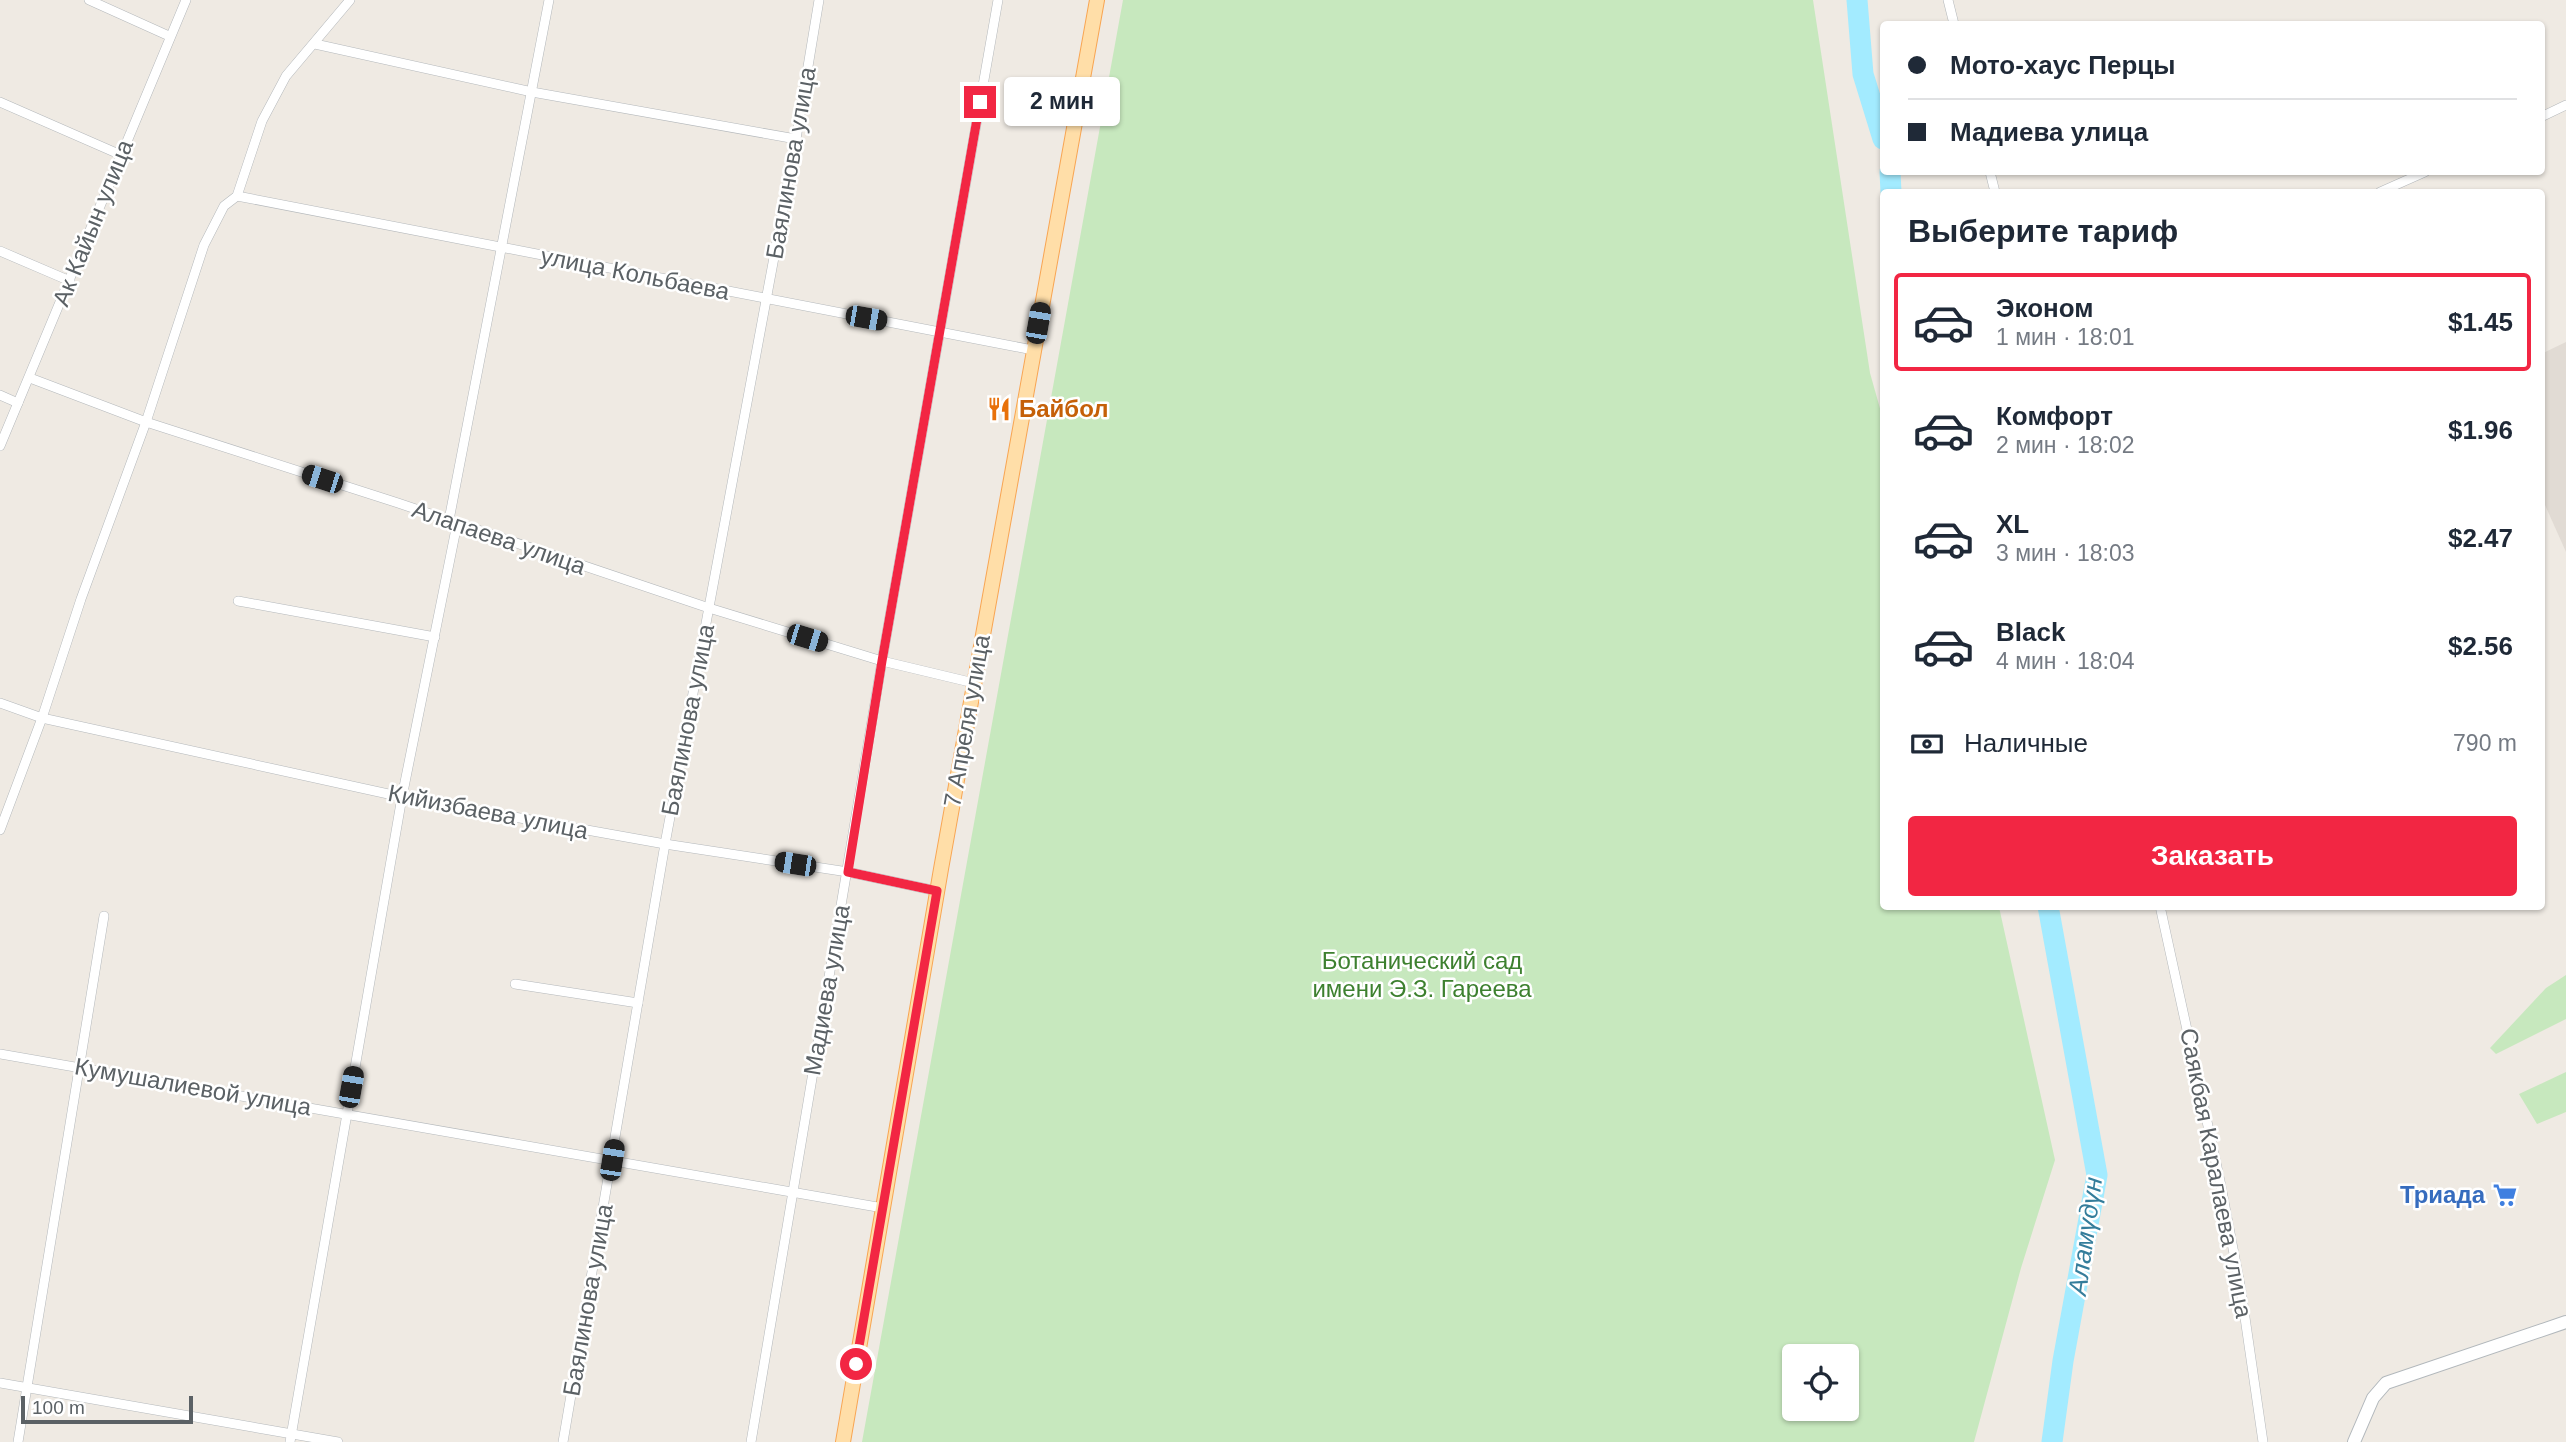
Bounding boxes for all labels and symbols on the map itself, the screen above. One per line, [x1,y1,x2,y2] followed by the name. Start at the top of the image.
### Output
[760,64,821,261] street label: Баялинова улица
[1004,78,1120,126] callout: 2 мин
[964,86,996,118] route end
[47,135,138,310] street label: Ак Кайын улица
[538,242,732,305] street label: улица Кольбаева
[1025,300,1052,346] car
[844,304,889,332] car
[985,395,1013,423] restaurant icon: Байбол
[1019,395,1108,422] place label: Байбол
[299,463,346,495] car
[409,495,590,580] street label: Алапаева улица
[656,621,719,818] street label: Баялинова улица
[784,622,831,654] car
[938,632,995,809] street label: 7 Апреля улица
[386,779,591,844] street label: Кийизбаева улица
[773,850,818,878] car
[798,902,855,1077] street label: Мадиева улица
[1312,947,1532,1002] park label: Ботанический сад имени Э.З. Гареева
[2175,1026,2258,1321] street label: Саякбая Каралаева улица
[73,1052,314,1121] street label: Кумушалиевой улица
[338,1064,365,1110] car
[599,1138,626,1182] car
[2062,1175,2108,1299] water label: Аламүдүн
[2400,1181,2486,1208] place label: Триада
[2491,1181,2519,1209] supermarket icon: Триада
[557,1201,618,1398] street label: Баялинова улица
[840,1348,872,1380] route start
[21,1393,192,1425] scale bar

